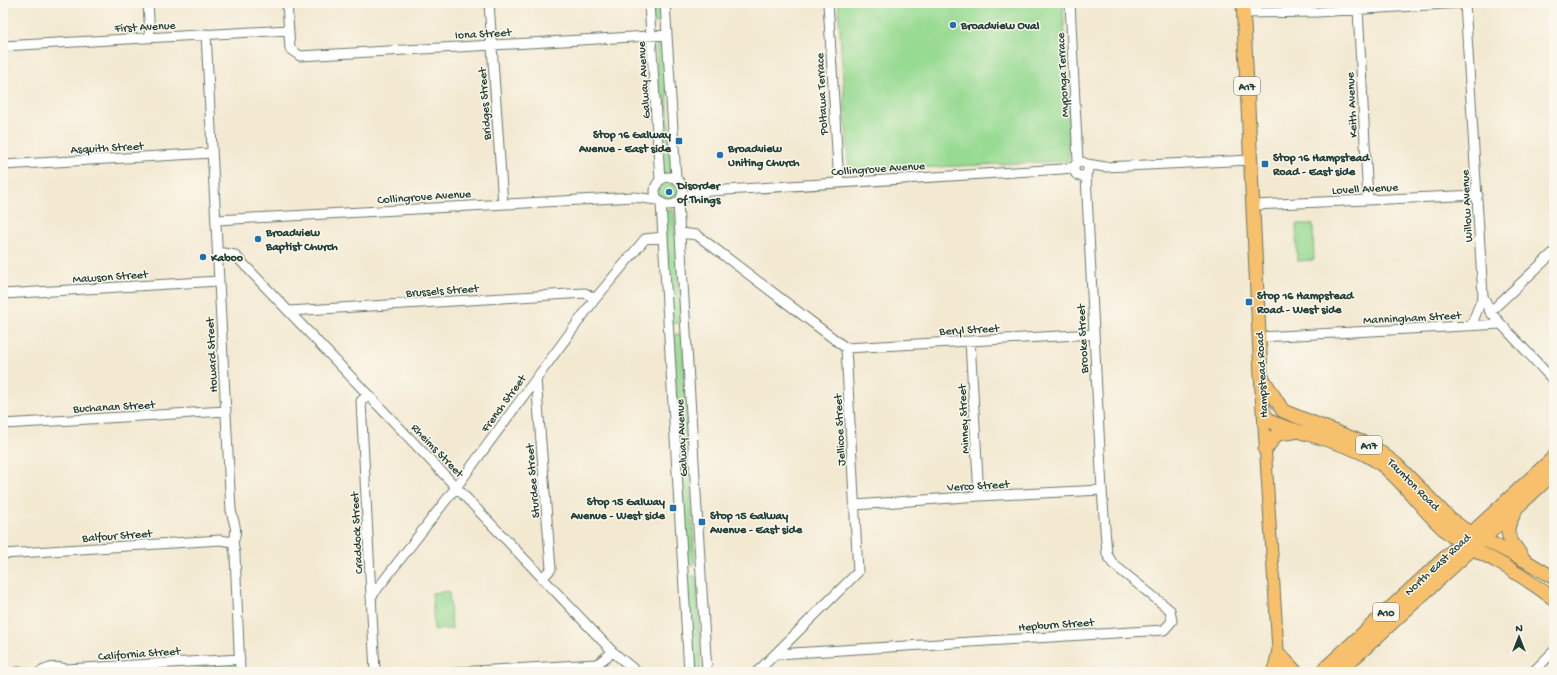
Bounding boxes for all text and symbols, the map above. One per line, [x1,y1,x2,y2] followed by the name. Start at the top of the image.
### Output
[113,19,177,37] street label: First Avenue
[948,20,958,30] marker: Broadview Oval
[960,20,1040,34] place label: Broadview Oval
[455,26,513,43] street label: Iona Street
[1055,31,1073,118] street label: Myponga Terrace
[635,40,655,119] street label: Galway Avenue
[814,52,832,136] street label: Poltawa Terrace
[476,66,496,141] street label: Bridges Street
[1344,71,1362,138] street label: Keith Avenue
[1234,77,1260,95] road number: A17
[578,129,672,157] place label: Stop 16 Galway Avenue - East side
[674,136,684,146] marker: Stop 16 Galway Avenue - East side
[70,140,145,158] street label: Asquith Street
[727,143,800,171] place label: Broadview Uniting Church
[715,150,725,160] marker: Broadview Uniting Church
[1272,152,1371,180] place label: Stop 16 Hampstead Road - East side
[1260,159,1270,169] marker: Stop 16 Hampstead Road - East side
[831,160,926,180] street label: Collingrove Avenue
[1459,169,1477,242] street label: Willow Avenue
[676,180,722,208] place label: Disorder of Things
[1332,181,1399,199] street label: Lovell Avenue
[664,187,674,197] marker: Disorder of Things
[377,188,472,208] street label: Collingrove Avenue
[265,227,338,255] place label: Broadview Baptist Church
[253,234,263,244] marker: Broadview Baptist Church
[198,252,208,262] marker: Kaboo
[210,252,244,266] place label: Kaboo
[72,268,149,288] street label: Mawson Street
[404,282,480,302] street label: Brussels Street
[1256,290,1355,318] place label: Stop 16 Hampstead Road - West side
[1244,297,1254,307] marker: Stop 16 Hampstead Road - West side
[1075,303,1093,375] street label: Brooke Street
[1363,309,1462,329] street label: Manningham Street
[204,316,222,393] street label: Howard Street
[938,322,1001,340] street label: Beryl Street
[1254,331,1272,418] street label: Hampstead Road
[478,372,531,436] street label: French Street
[956,383,974,454] street label: Minney Street
[832,393,850,466] street label: Jellicoe Street
[674,398,692,477] street label: Galway Avenue
[72,399,156,417] street label: Buchanan Street
[407,422,466,482] street label: Rheims Street
[1356,436,1382,454] road number: A17
[524,442,544,519] street label: Sturdee Street
[1383,456,1442,515] street label: Taunton Road
[946,478,1011,496] street label: Verco Street
[349,491,367,574] street label: Craddock Street
[570,496,666,524] place label: Stop 15 Galway Avenue - West side
[668,503,678,513] marker: Stop 15 Galway Avenue - West side
[709,510,803,538] place label: Stop 15 Galway Avenue - East side
[697,517,707,527] marker: Stop 15 Galway Avenue - East side
[81,527,154,546] street label: Balfour Street
[1403,531,1475,600] street label: North East Road
[1373,603,1399,621] road number: A10
[1018,616,1095,636] street label: Hepburn Street
[1499,617,1539,657] north arrow
[1515,623,1523,635] text: N
[98,645,182,665] street label: California Street

